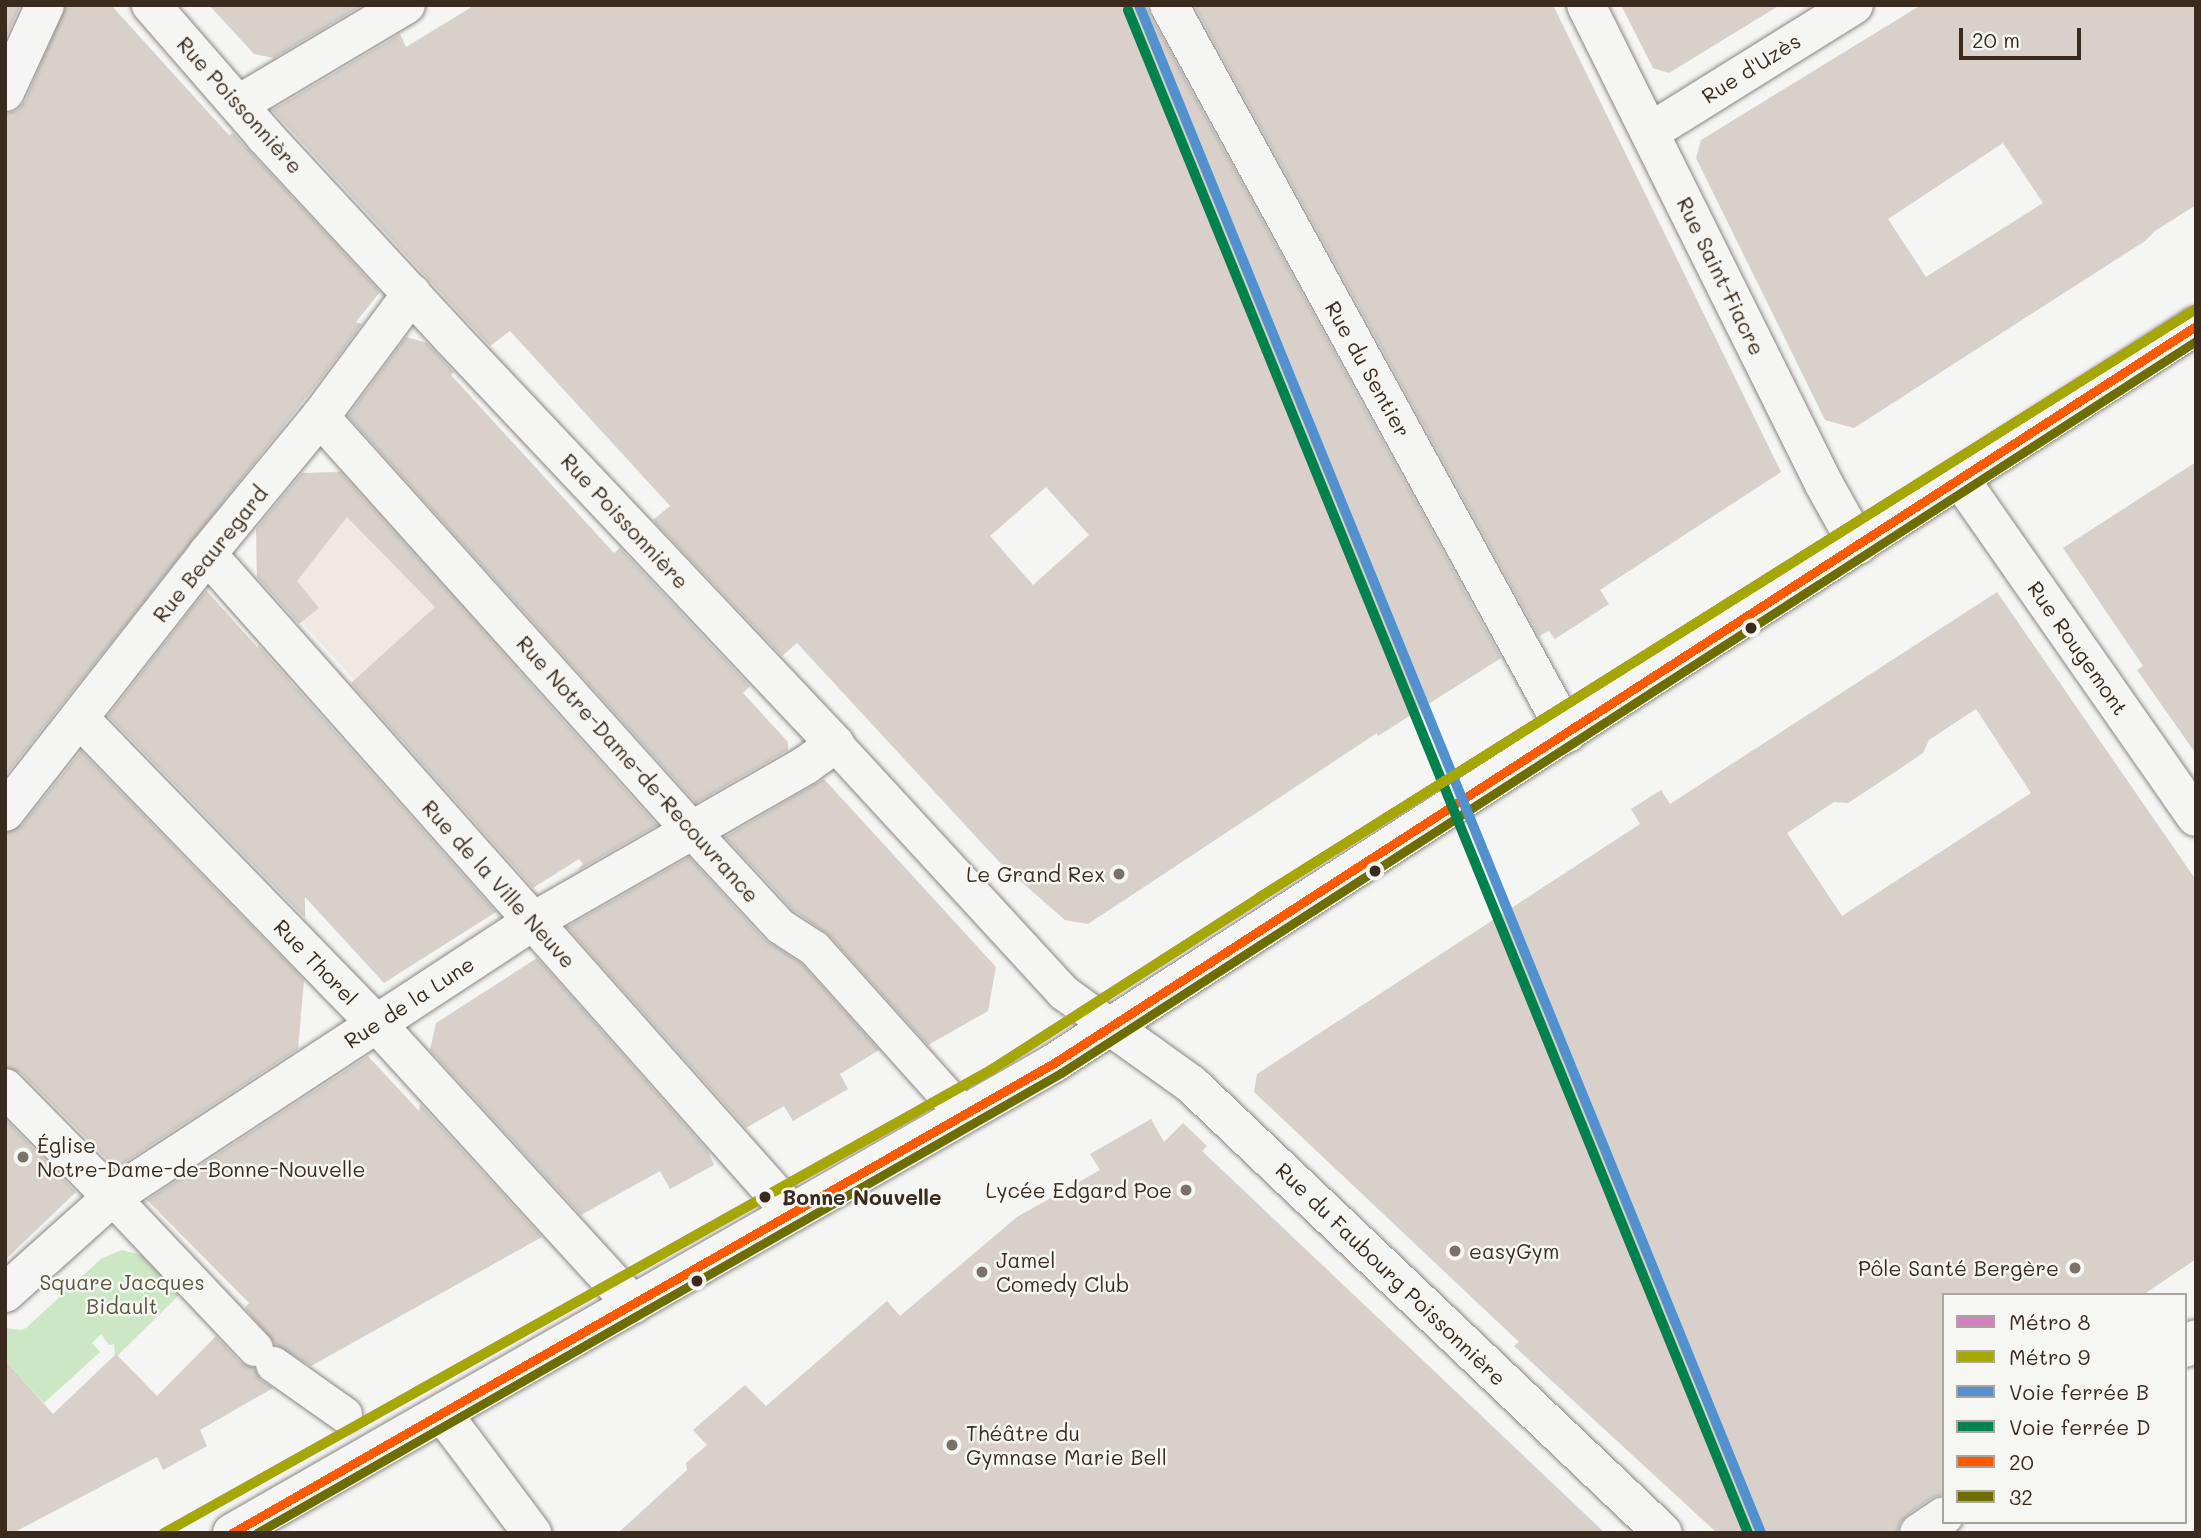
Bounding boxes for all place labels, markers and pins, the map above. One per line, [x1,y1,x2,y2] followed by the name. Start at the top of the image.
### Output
[1744,621,1758,635] unlabelled marker
[966,861,1105,887] place label: Le Grand Rex
[1368,864,1382,878] unlabelled marker
[1111,866,1127,882] marker: Le Grand Rex
[37,1132,366,1182] place label: Église Notre-Dame-de-Bonne-Nouvelle
[15,1149,31,1165] marker: Église Notre-Dame-de-Bonne-Nouvelle
[985,1177,1172,1203] place label: Lycée Edgard Poe
[1178,1182,1194,1198] marker: Lycée Edgard Poe
[782,1184,942,1210] place label: Bonne Nouvelle
[754,1186,776,1208] marker: Bonne Nouvelle
[1469,1238,1560,1264] place label: easyGym
[1447,1243,1463,1259] marker: easyGym
[996,1247,1129,1297] place label: Jamel Comedy Club
[1858,1255,2059,1281] place label: Pôle Santé Bergère
[2065,1258,2085,1278] marker: Pôle Santé Bergère
[974,1264,990,1280] marker: Jamel Comedy Club
[690,1274,704,1288] unlabelled marker
[966,1420,1167,1470] place label: Théâtre du Gymnase Marie Bell
[944,1437,960,1453] marker: Théâtre du Gymnase Marie Bell

